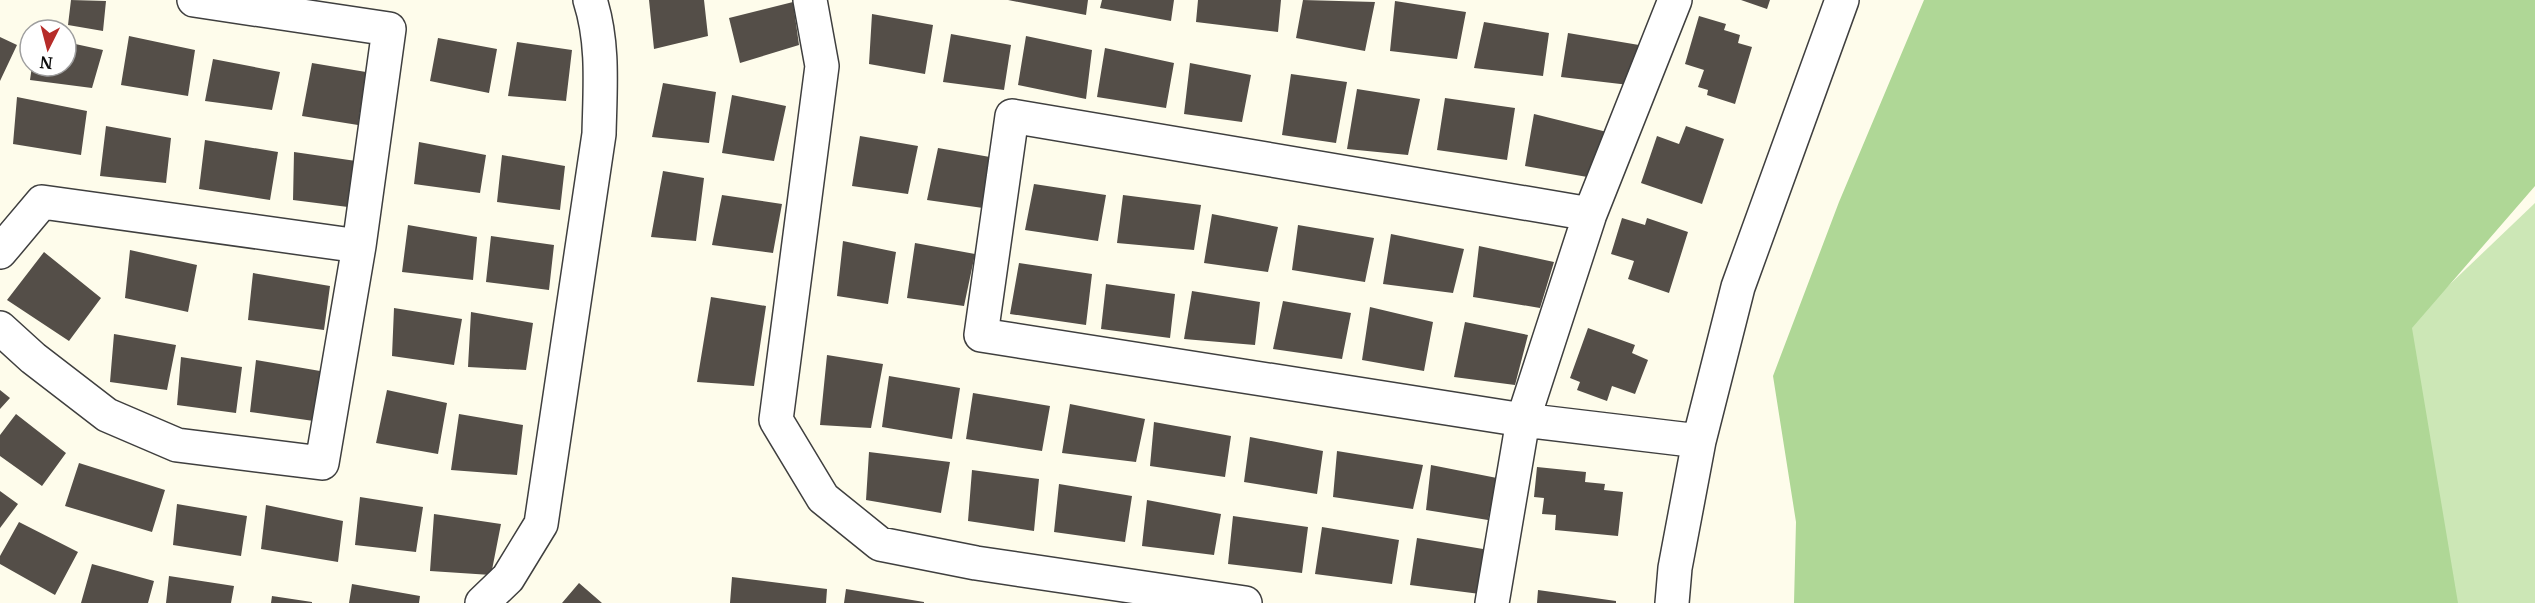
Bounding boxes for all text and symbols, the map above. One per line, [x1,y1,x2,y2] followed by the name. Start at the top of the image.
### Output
[18,18,78,78] north arrow
[39,52,54,74] text: N

